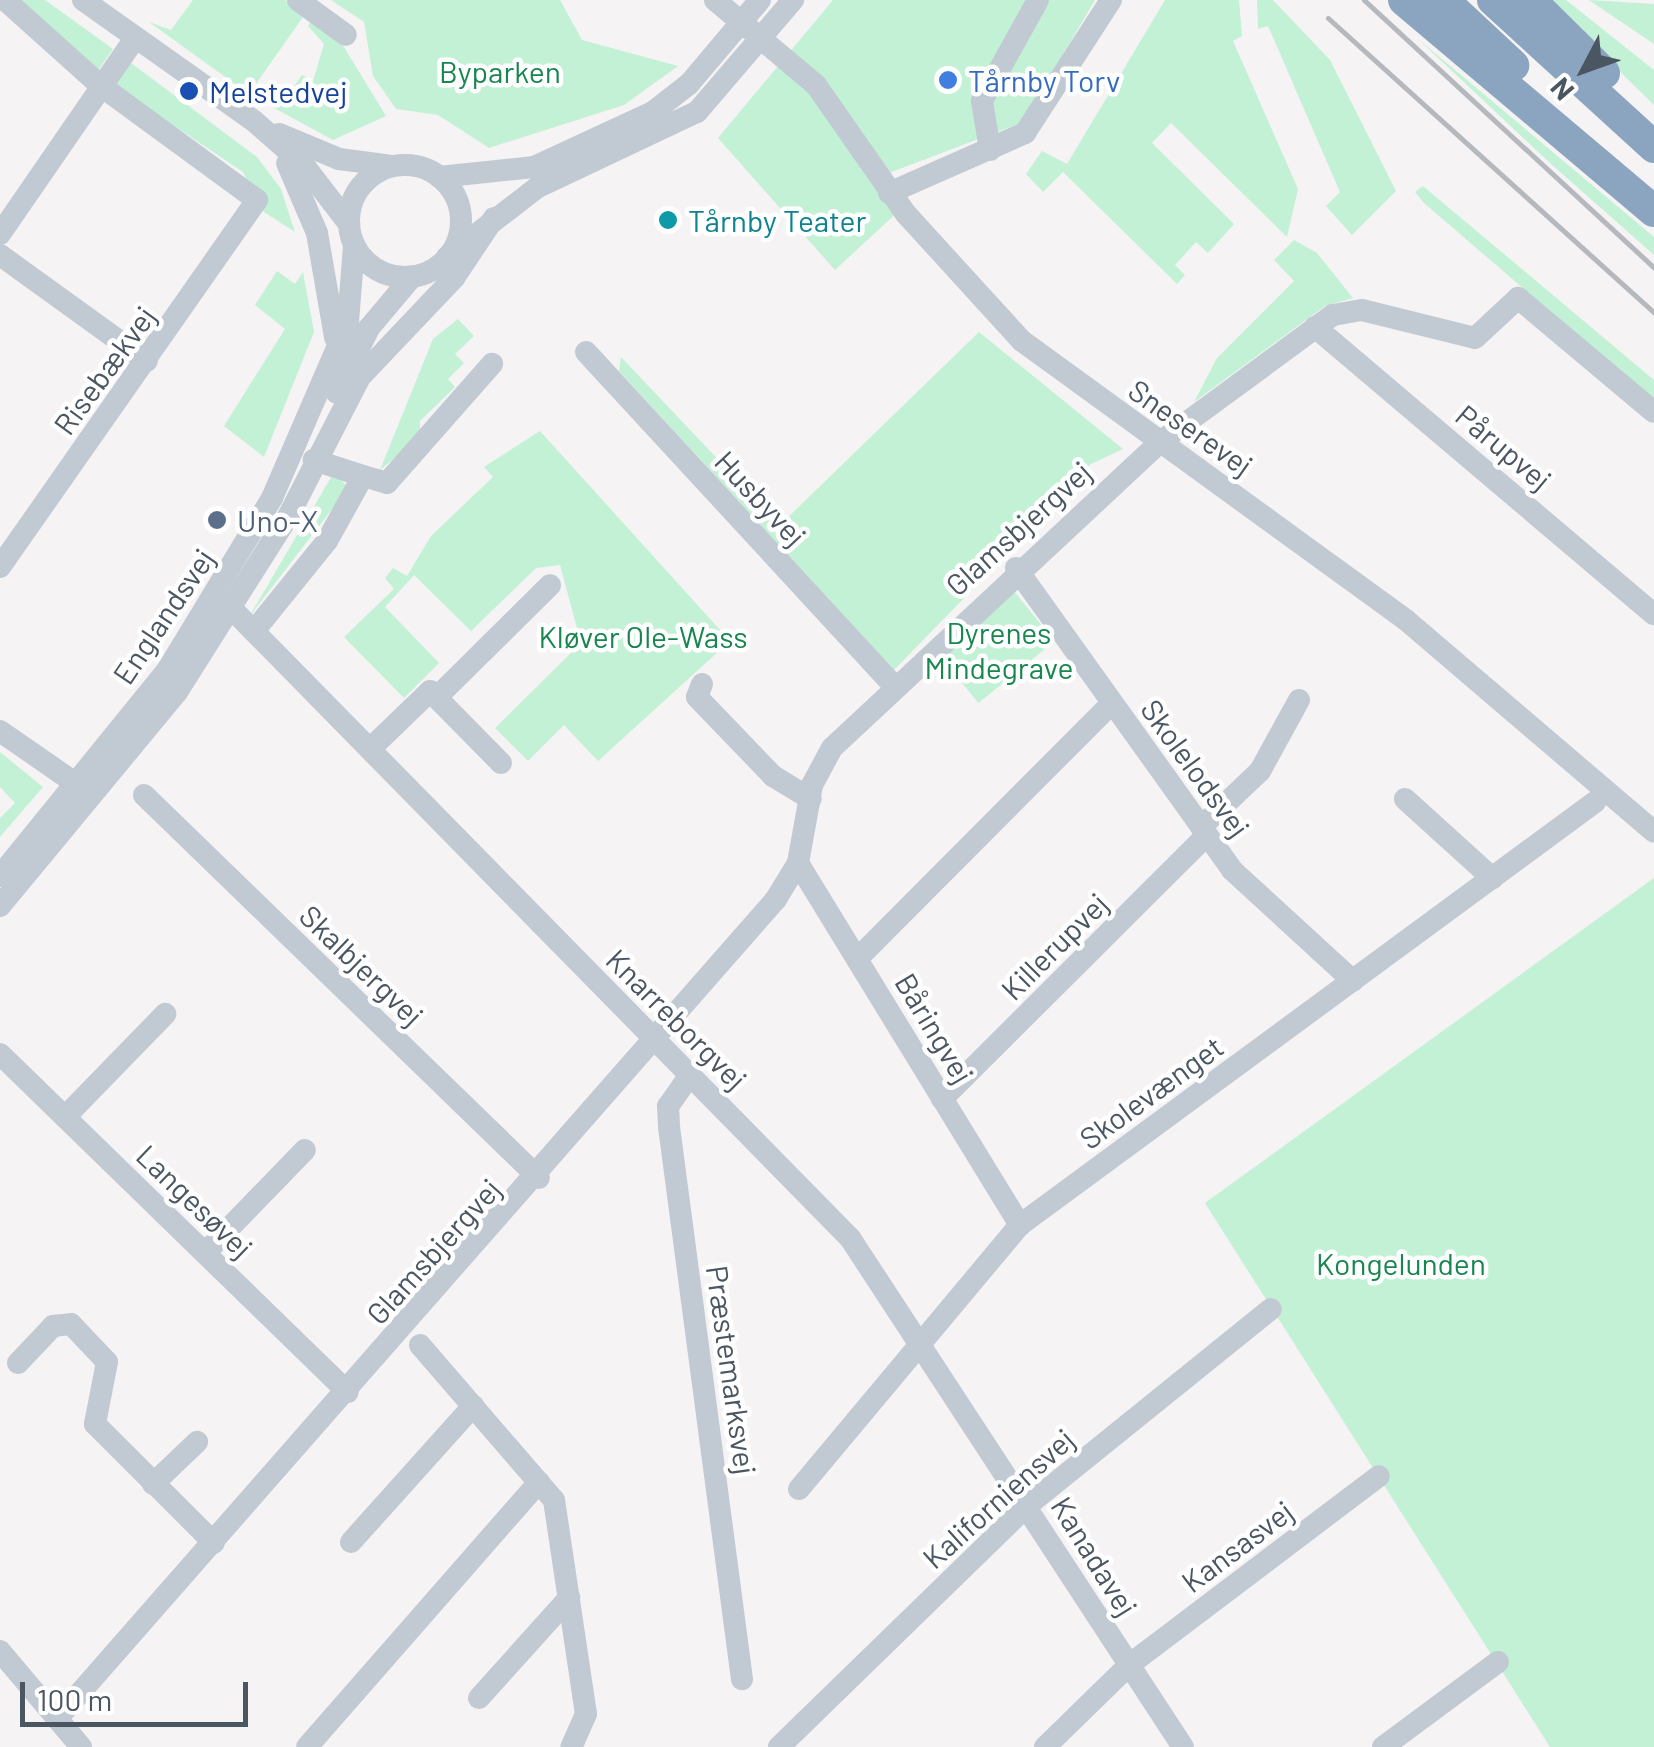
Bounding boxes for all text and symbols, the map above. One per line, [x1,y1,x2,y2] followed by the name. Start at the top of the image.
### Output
[1534,20,1634,120] north arrow
[439,53,561,89] park label: Byparken
[968,62,1120,98] place label: Tårnby Torv
[937,69,959,91] marker: Tårnby Torv
[1542,72,1580,108] text: N
[209,73,348,109] place label: Melstedvej
[178,80,200,102] marker: Melstedvej
[688,202,866,238] place label: Tårnby Teater
[657,209,679,231] marker: Tårnby Teater
[45,299,163,441] street label: Risebækvej
[1122,371,1260,483] street label: Sneserevej
[1449,397,1559,497] street label: Pårupvej
[708,443,814,553] street label: Husbyvej
[938,453,1098,603] street label: Glamsbjergvej
[237,502,318,538] place label: Uno-X
[206,509,228,531] marker: Uno-X
[105,541,221,691] street label: Englandsvej
[924,614,1074,684] park label: Dyrenes Mindegrave
[538,618,748,654] park label: Kløver Ole-Wass
[1134,692,1258,844] street label: Skolelodsvej
[993,885,1115,1007] street label: Killerupvej
[293,897,431,1033] street label: Skalbjergvej
[599,941,755,1097] street label: Knarreborgvej
[888,967,982,1089] street label: Båringvej
[1072,1028,1230,1156] street label: Skolevænget
[130,1137,260,1265] street label: Langesøvej
[358,1171,508,1331] street label: Glamsbjergvej
[1316,1245,1486,1281] park label: Kongelunden
[700,1263,764,1477] street label: Præstemarksvej
[915,1421,1081,1575] street label: Kaliforniensvej
[1044,1490,1146,1622] street label: Kanadavej
[1174,1492,1300,1600] street label: Kansasvej
[25,1662,252,1724] scale bar
[37,1681,112,1717] text: 100 m

